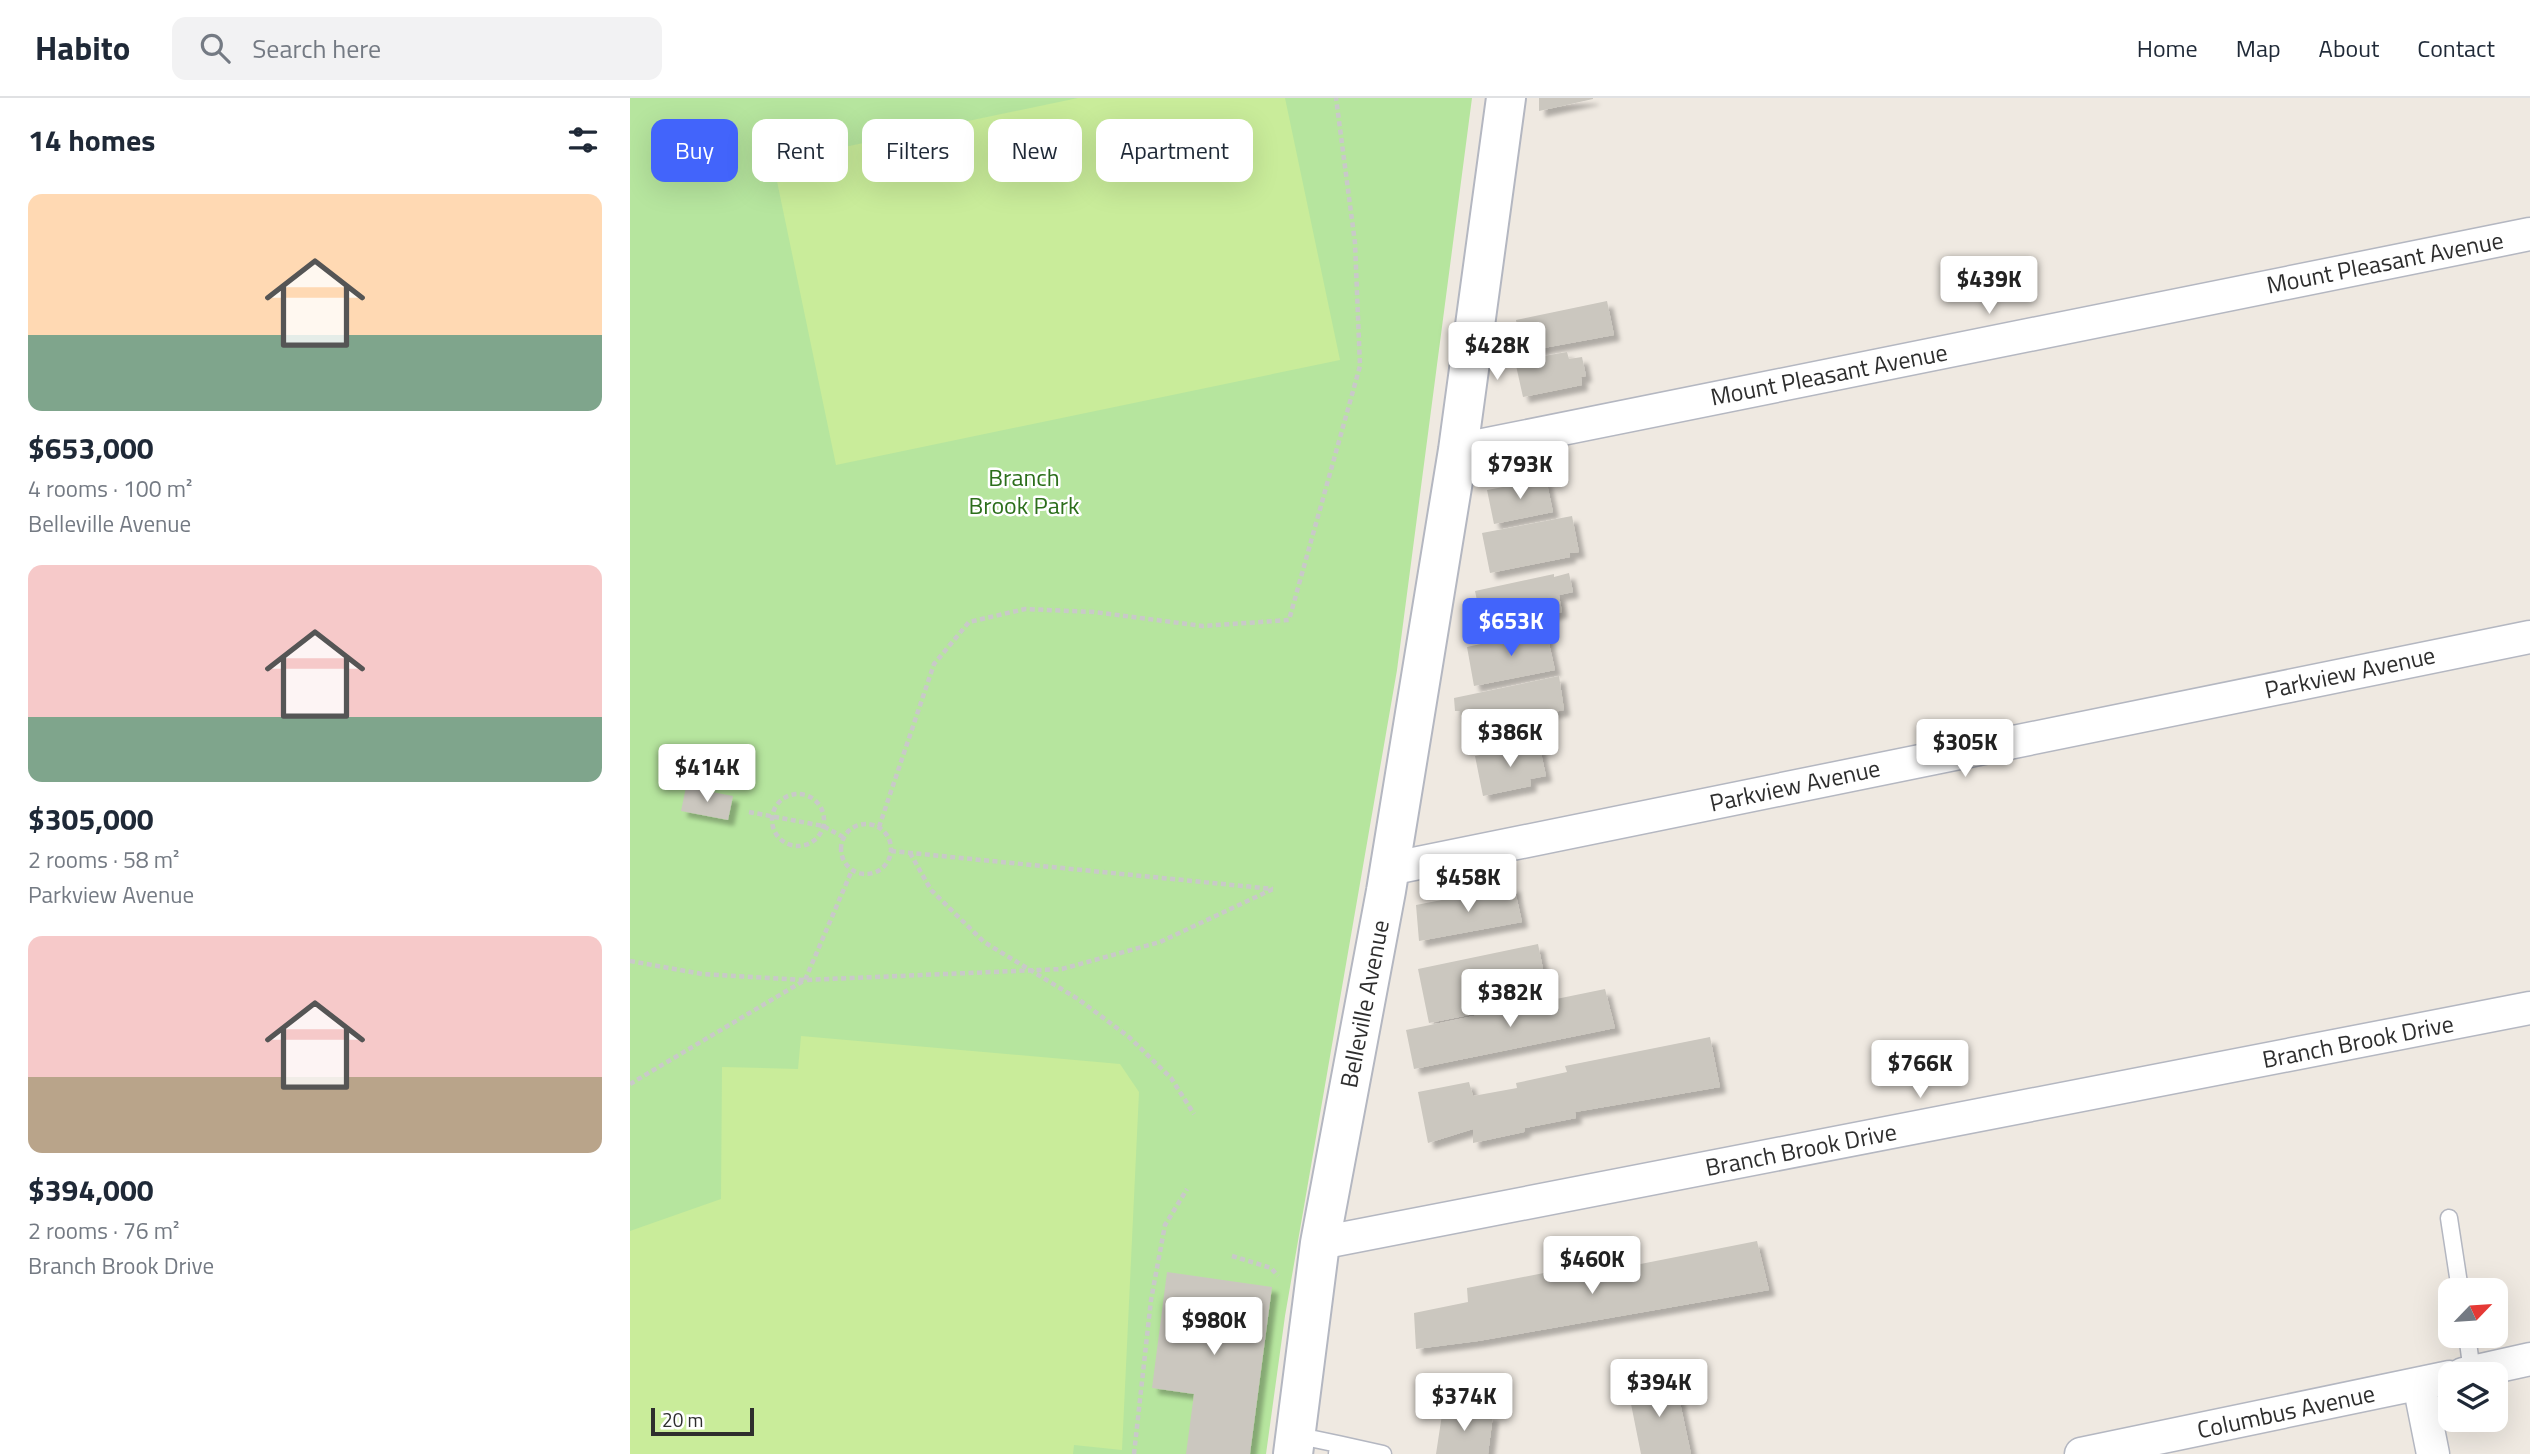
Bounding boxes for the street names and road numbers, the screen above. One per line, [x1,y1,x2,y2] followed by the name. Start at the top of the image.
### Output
[2263,221,2506,303] street label: Mount Pleasant Avenue
[1707,333,1950,415] street label: Mount Pleasant Avenue
[2261,636,2438,708] street label: Parkview Avenue
[1706,749,1883,821] street label: Parkview Avenue
[1330,917,1398,1091] street label: Belleville Avenue
[2259,1005,2457,1077] street label: Branch Brook Drive
[1702,1113,1900,1185] street label: Branch Brook Drive
[2194,1375,2378,1447] street label: Columbus Avenue

